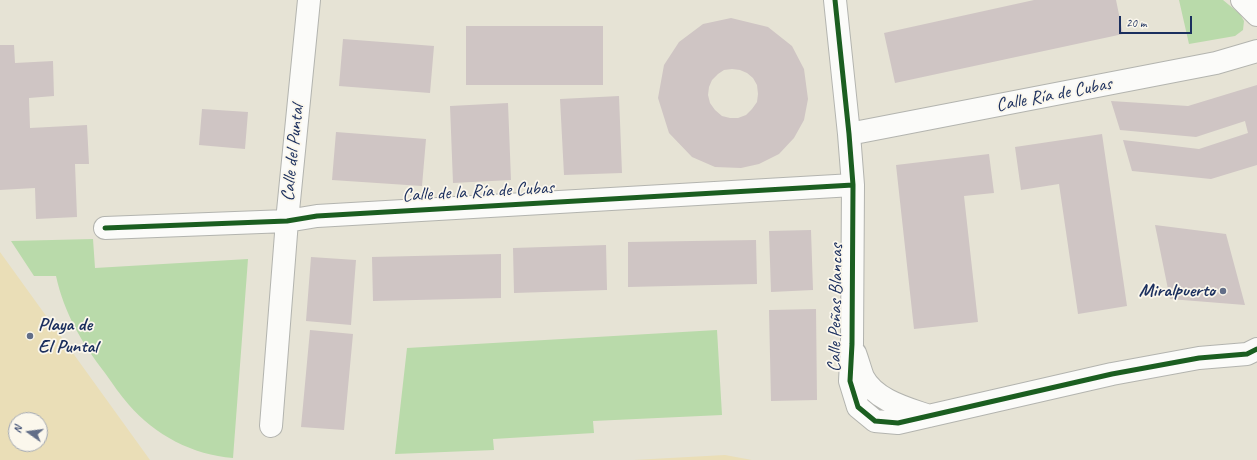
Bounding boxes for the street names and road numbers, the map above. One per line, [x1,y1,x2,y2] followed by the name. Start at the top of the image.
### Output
[994,73,1114,117] street label: Calle Ría de Cubas
[277,104,309,202] street label: Calle del Puntal
[402,177,554,207] street label: Calle de la Ría de Cubas
[823,244,849,372] street label: Calle Peñas Blancas

